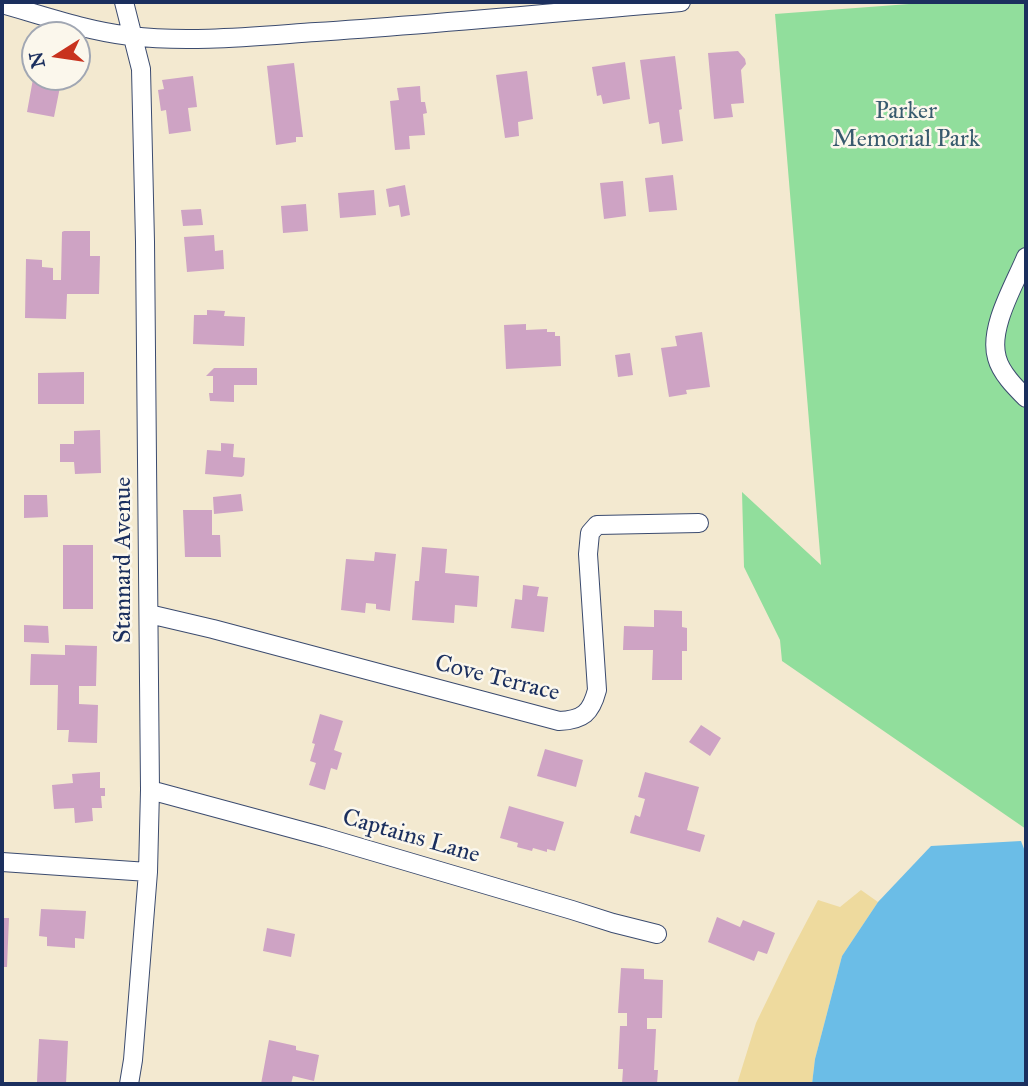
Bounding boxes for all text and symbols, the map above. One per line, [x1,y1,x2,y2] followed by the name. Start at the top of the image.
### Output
[21,21,91,91] north arrow
[24,50,50,70] text: N
[832,98,980,154] park label: Parker Memorial Park
[110,477,138,643] street label: Stannard Avenue
[432,650,562,708] street label: Cove Terrace
[339,804,483,870] street label: Captains Lane

